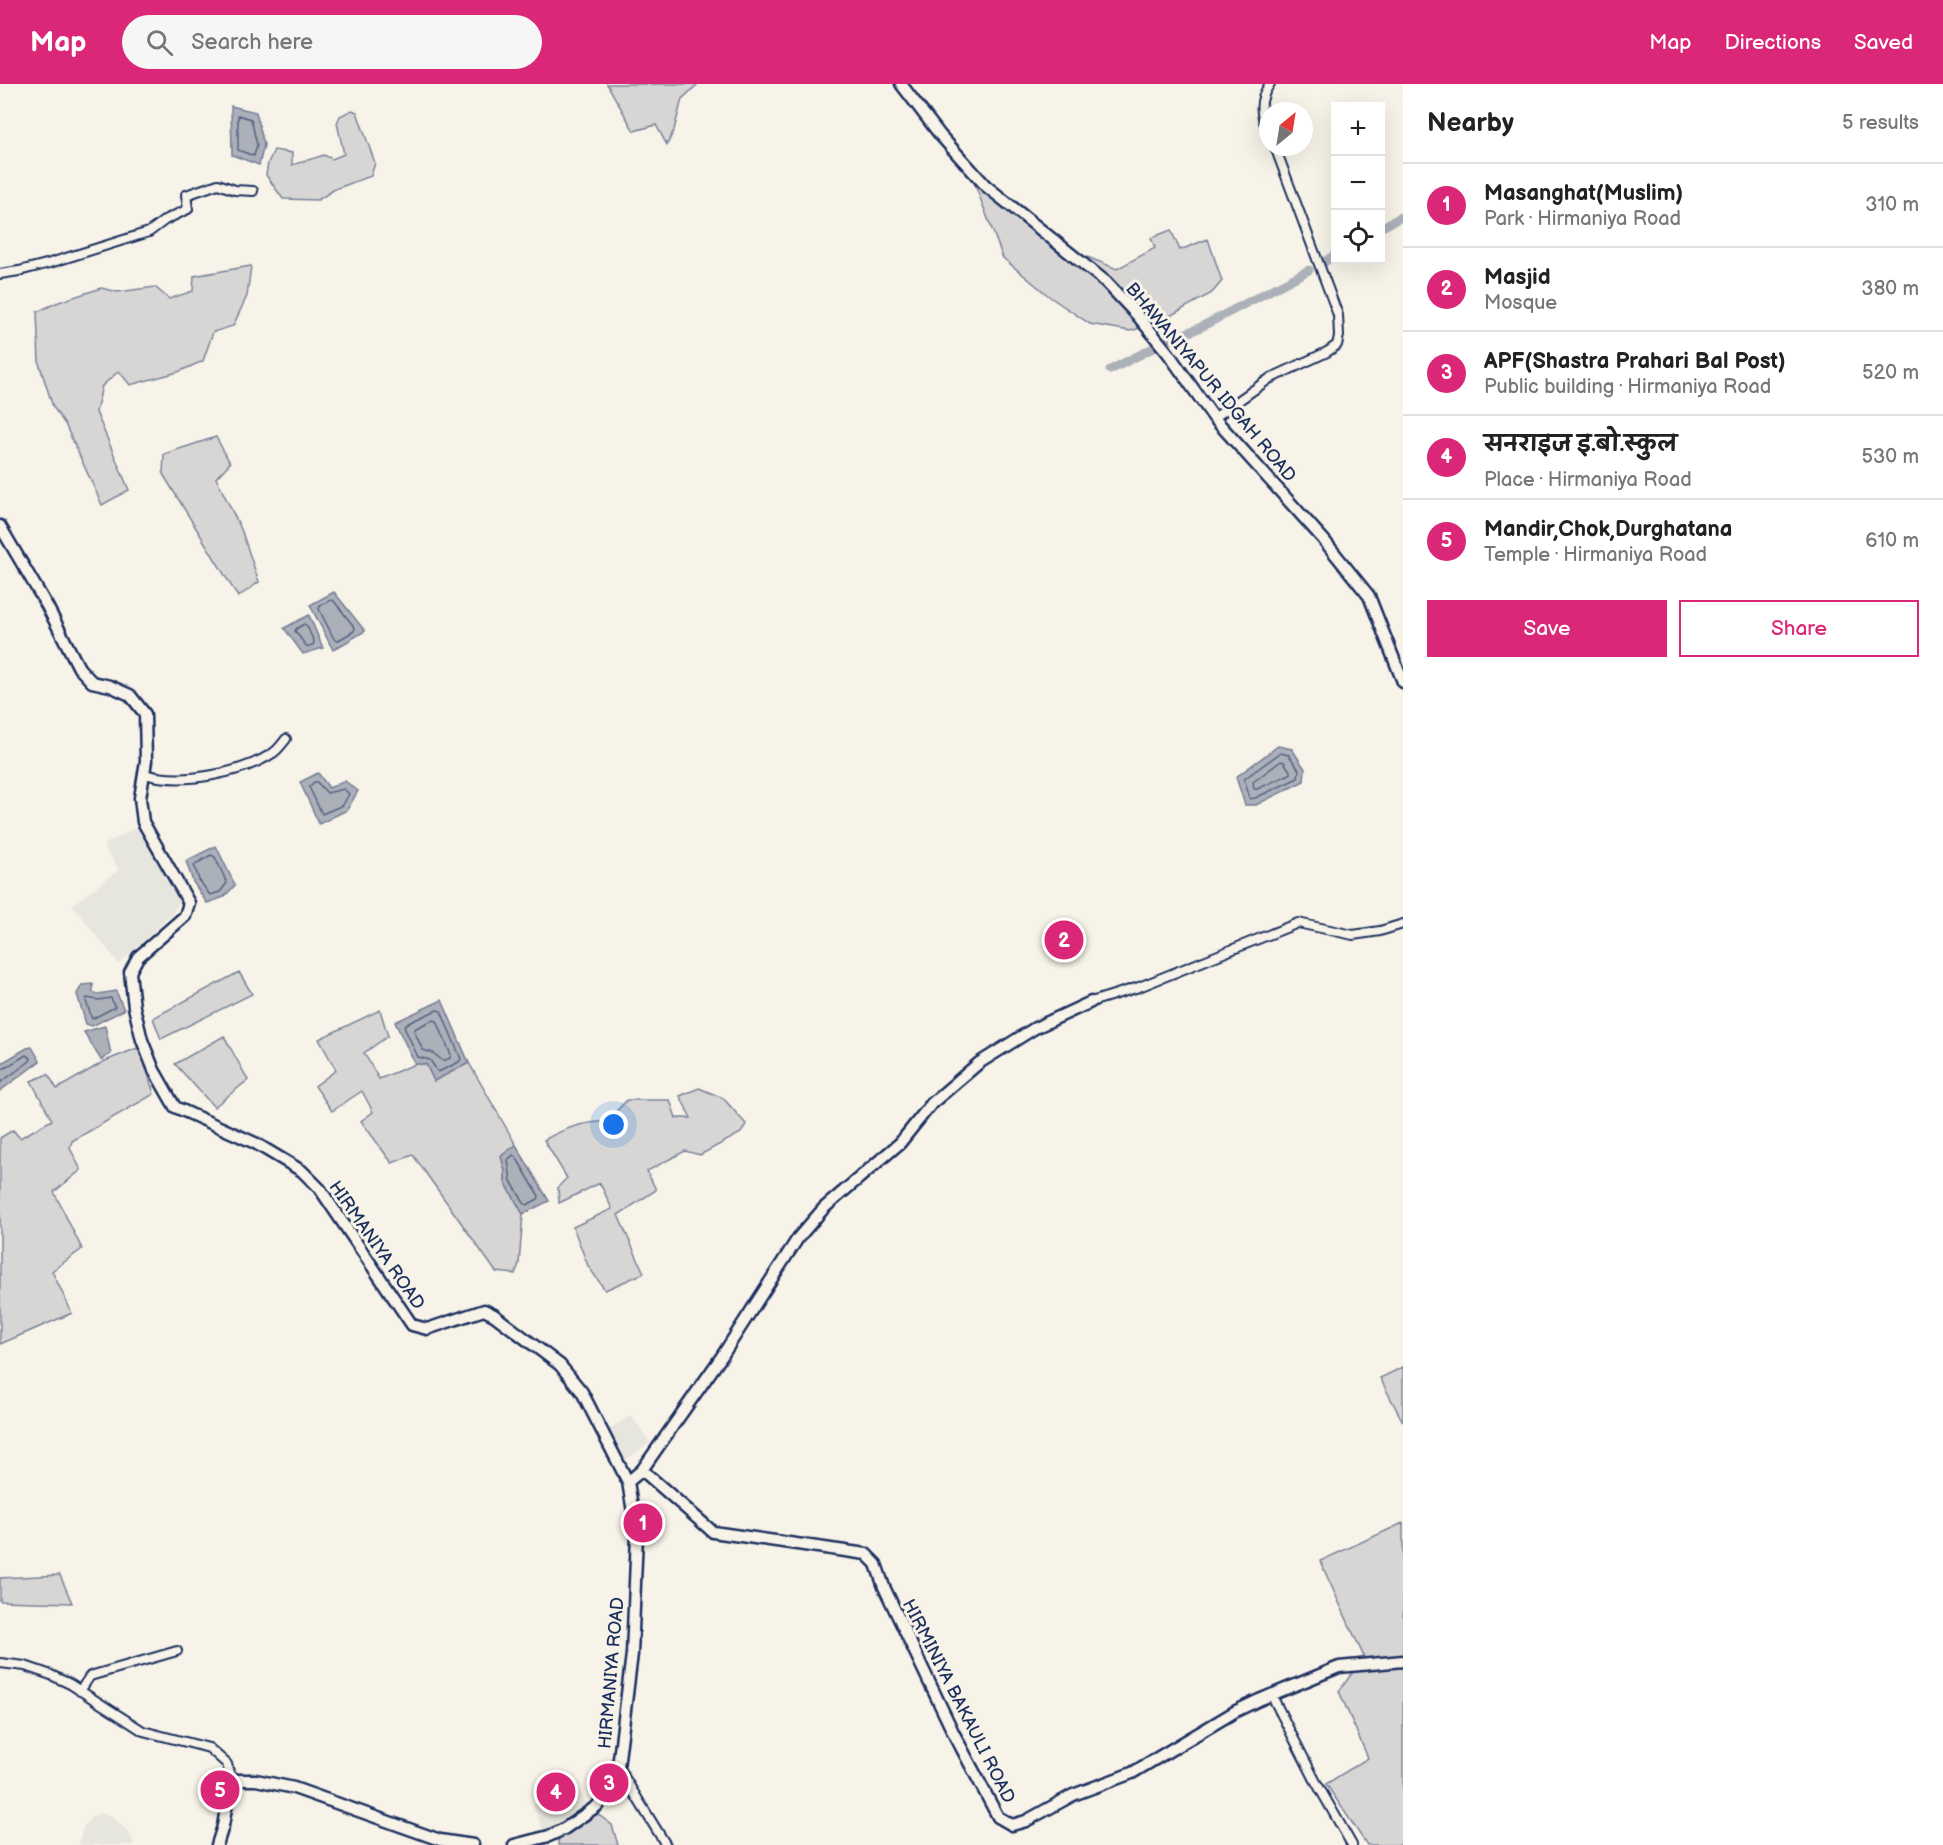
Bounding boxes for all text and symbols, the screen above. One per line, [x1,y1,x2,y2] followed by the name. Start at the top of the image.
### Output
[122,15,542,69] search box
[30,26,86,59] text: Map
[143,26,176,59] icon: search
[191,29,313,56] text: Search here
[1649,30,1692,55] text: Map
[1725,30,1821,55] text: Directions
[1854,30,1913,55] text: Saved
[1259,102,1313,156] north arrow
[1331,102,1385,264] map controls
[1331,102,1385,156] button: +
[1427,108,1514,139] text: Nearby
[1842,111,1919,135] text: 5 results
[1331,156,1385,210] button: −
[1484,180,1683,207] text: Masanghat(Muslim)
[1442,193,1451,217] text: 1
[1865,193,1919,217] text: 310 m
[1484,207,1681,231] text: Park · Hirmaniya Road
[1331,210,1385,264] button: locate
[1484,264,1551,291] text: Masjid
[1441,277,1452,301] text: 2
[1861,277,1919,301] text: 380 m
[1121,278,1300,486] street label: BHAWANIYAPUR IDGAH ROAD
[1484,291,1557,315] text: Mosque
[1484,348,1786,375] text: APF(Shastra Prahari Bal Post)
[1441,361,1452,385] text: 3
[1862,361,1919,385] text: 520 m
[1484,375,1771,399] text: Public building · Hirmaniya Road
[1484,431,1677,458] text: सनराइज इ.बाे.स्कुल
[1441,445,1452,469] text: 4
[1862,445,1919,469] text: 530 m
[1484,468,1692,492] text: Place · Hirmaniya Road
[1484,516,1733,543] text: Mandir,Chok,Durghatana
[1441,529,1452,553] text: 5
[1865,529,1919,553] text: 610 m
[1484,543,1707,567] text: Temple · Hirmaniya Road
[1427,600,1667,657] button: Save
[1679,600,1919,657] button: Share
[1044,918,1084,962] pin: 2
[599,1110,628,1139] your location
[324,1177,429,1314] street label: HIRMANIYA ROAD
[624,1500,662,1546] pin: 1
[594,1596,629,1750] street label: HIRMANIYA ROAD
[898,1596,1019,1807] street label: HIRMINIYA BAKAULI ROAD
[590,1760,628,1806] pin: 3
[200,1768,240,1812] pin: 5
[536,1770,576,1814] pin: 4

